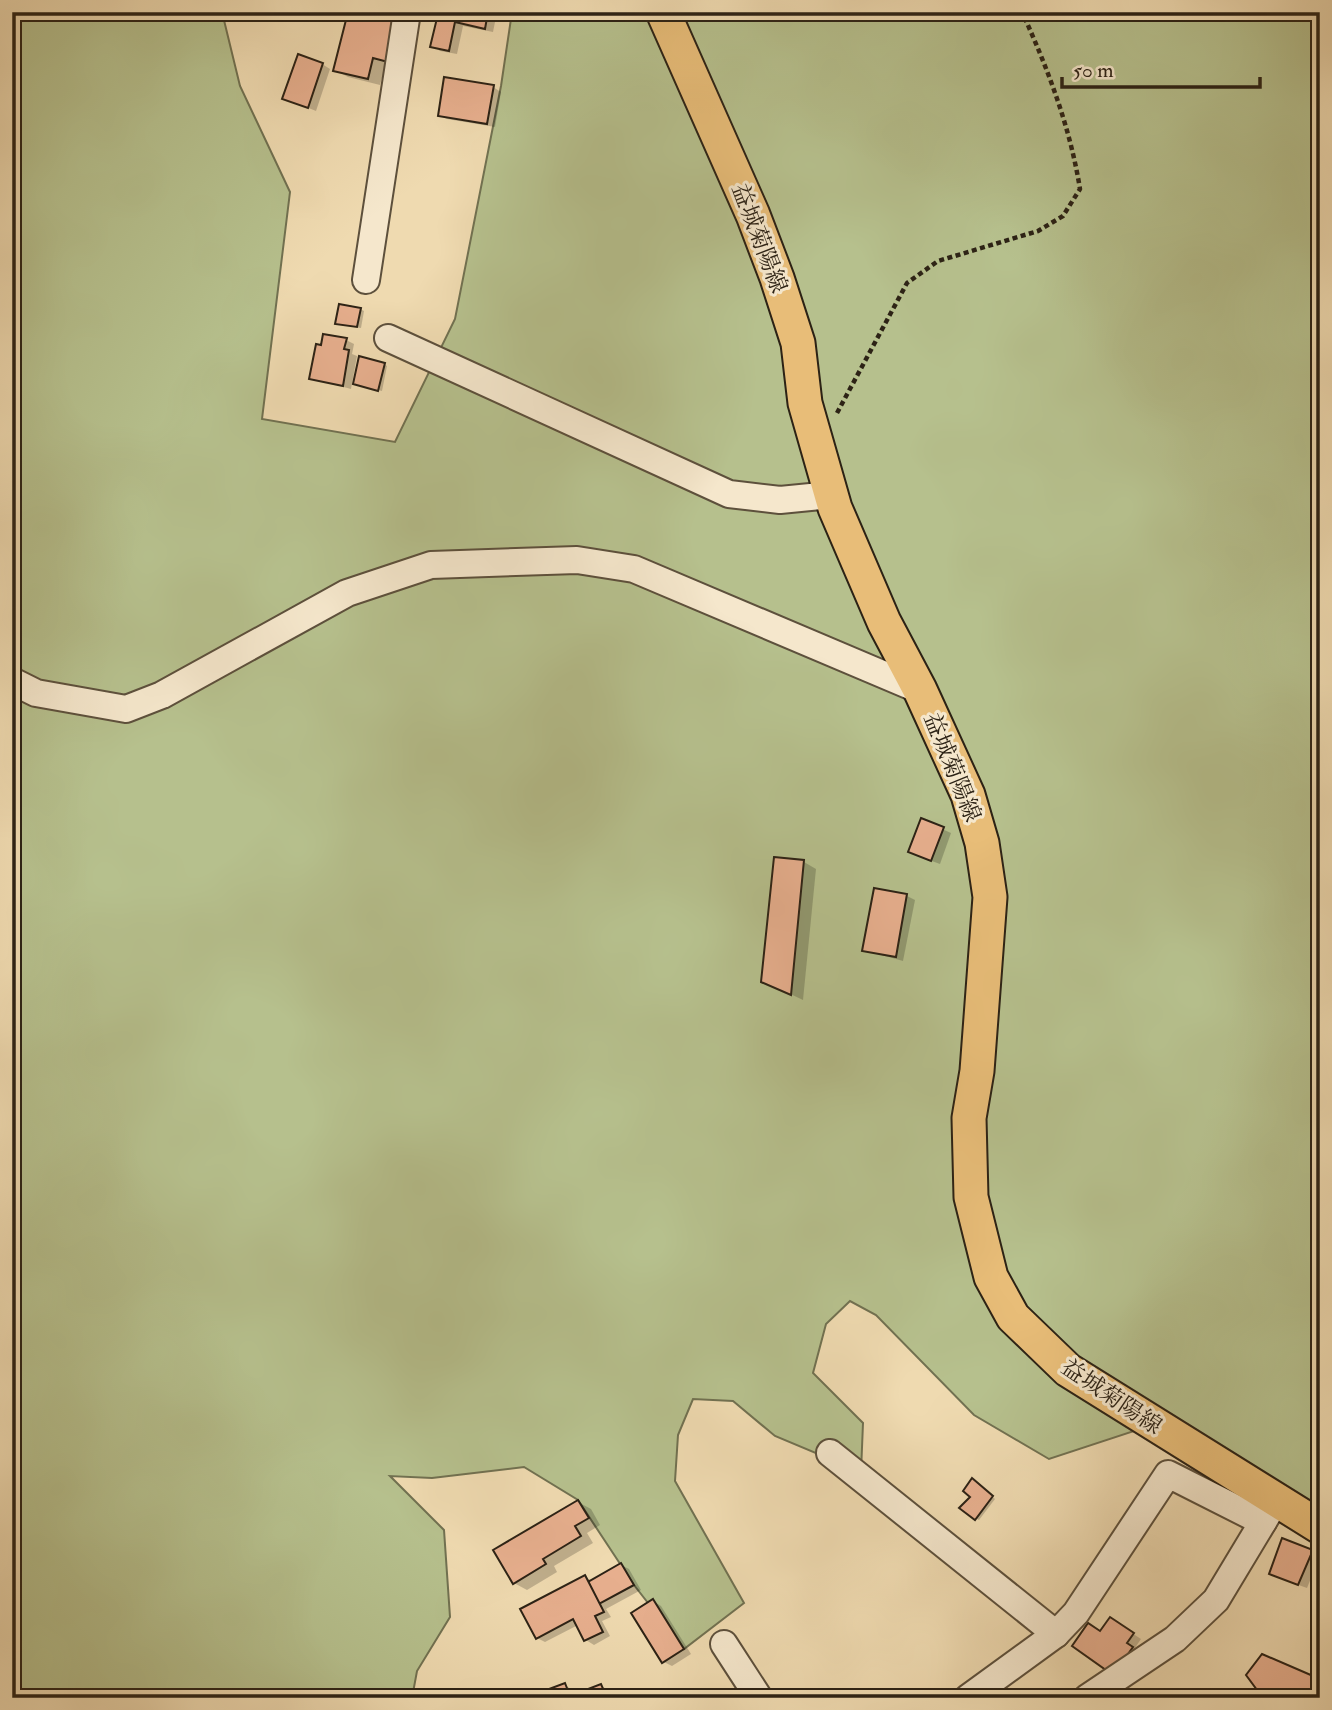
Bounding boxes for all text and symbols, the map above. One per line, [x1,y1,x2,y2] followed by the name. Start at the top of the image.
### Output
[1062,46,1260,90] scale bar
[1073,57,1114,84] text: 50 m
[725,179,794,297] street label: 益城菊陽線
[918,708,988,826] street label: 益城菊陽線
[1056,1352,1167,1441] street label: 益城菊陽線

